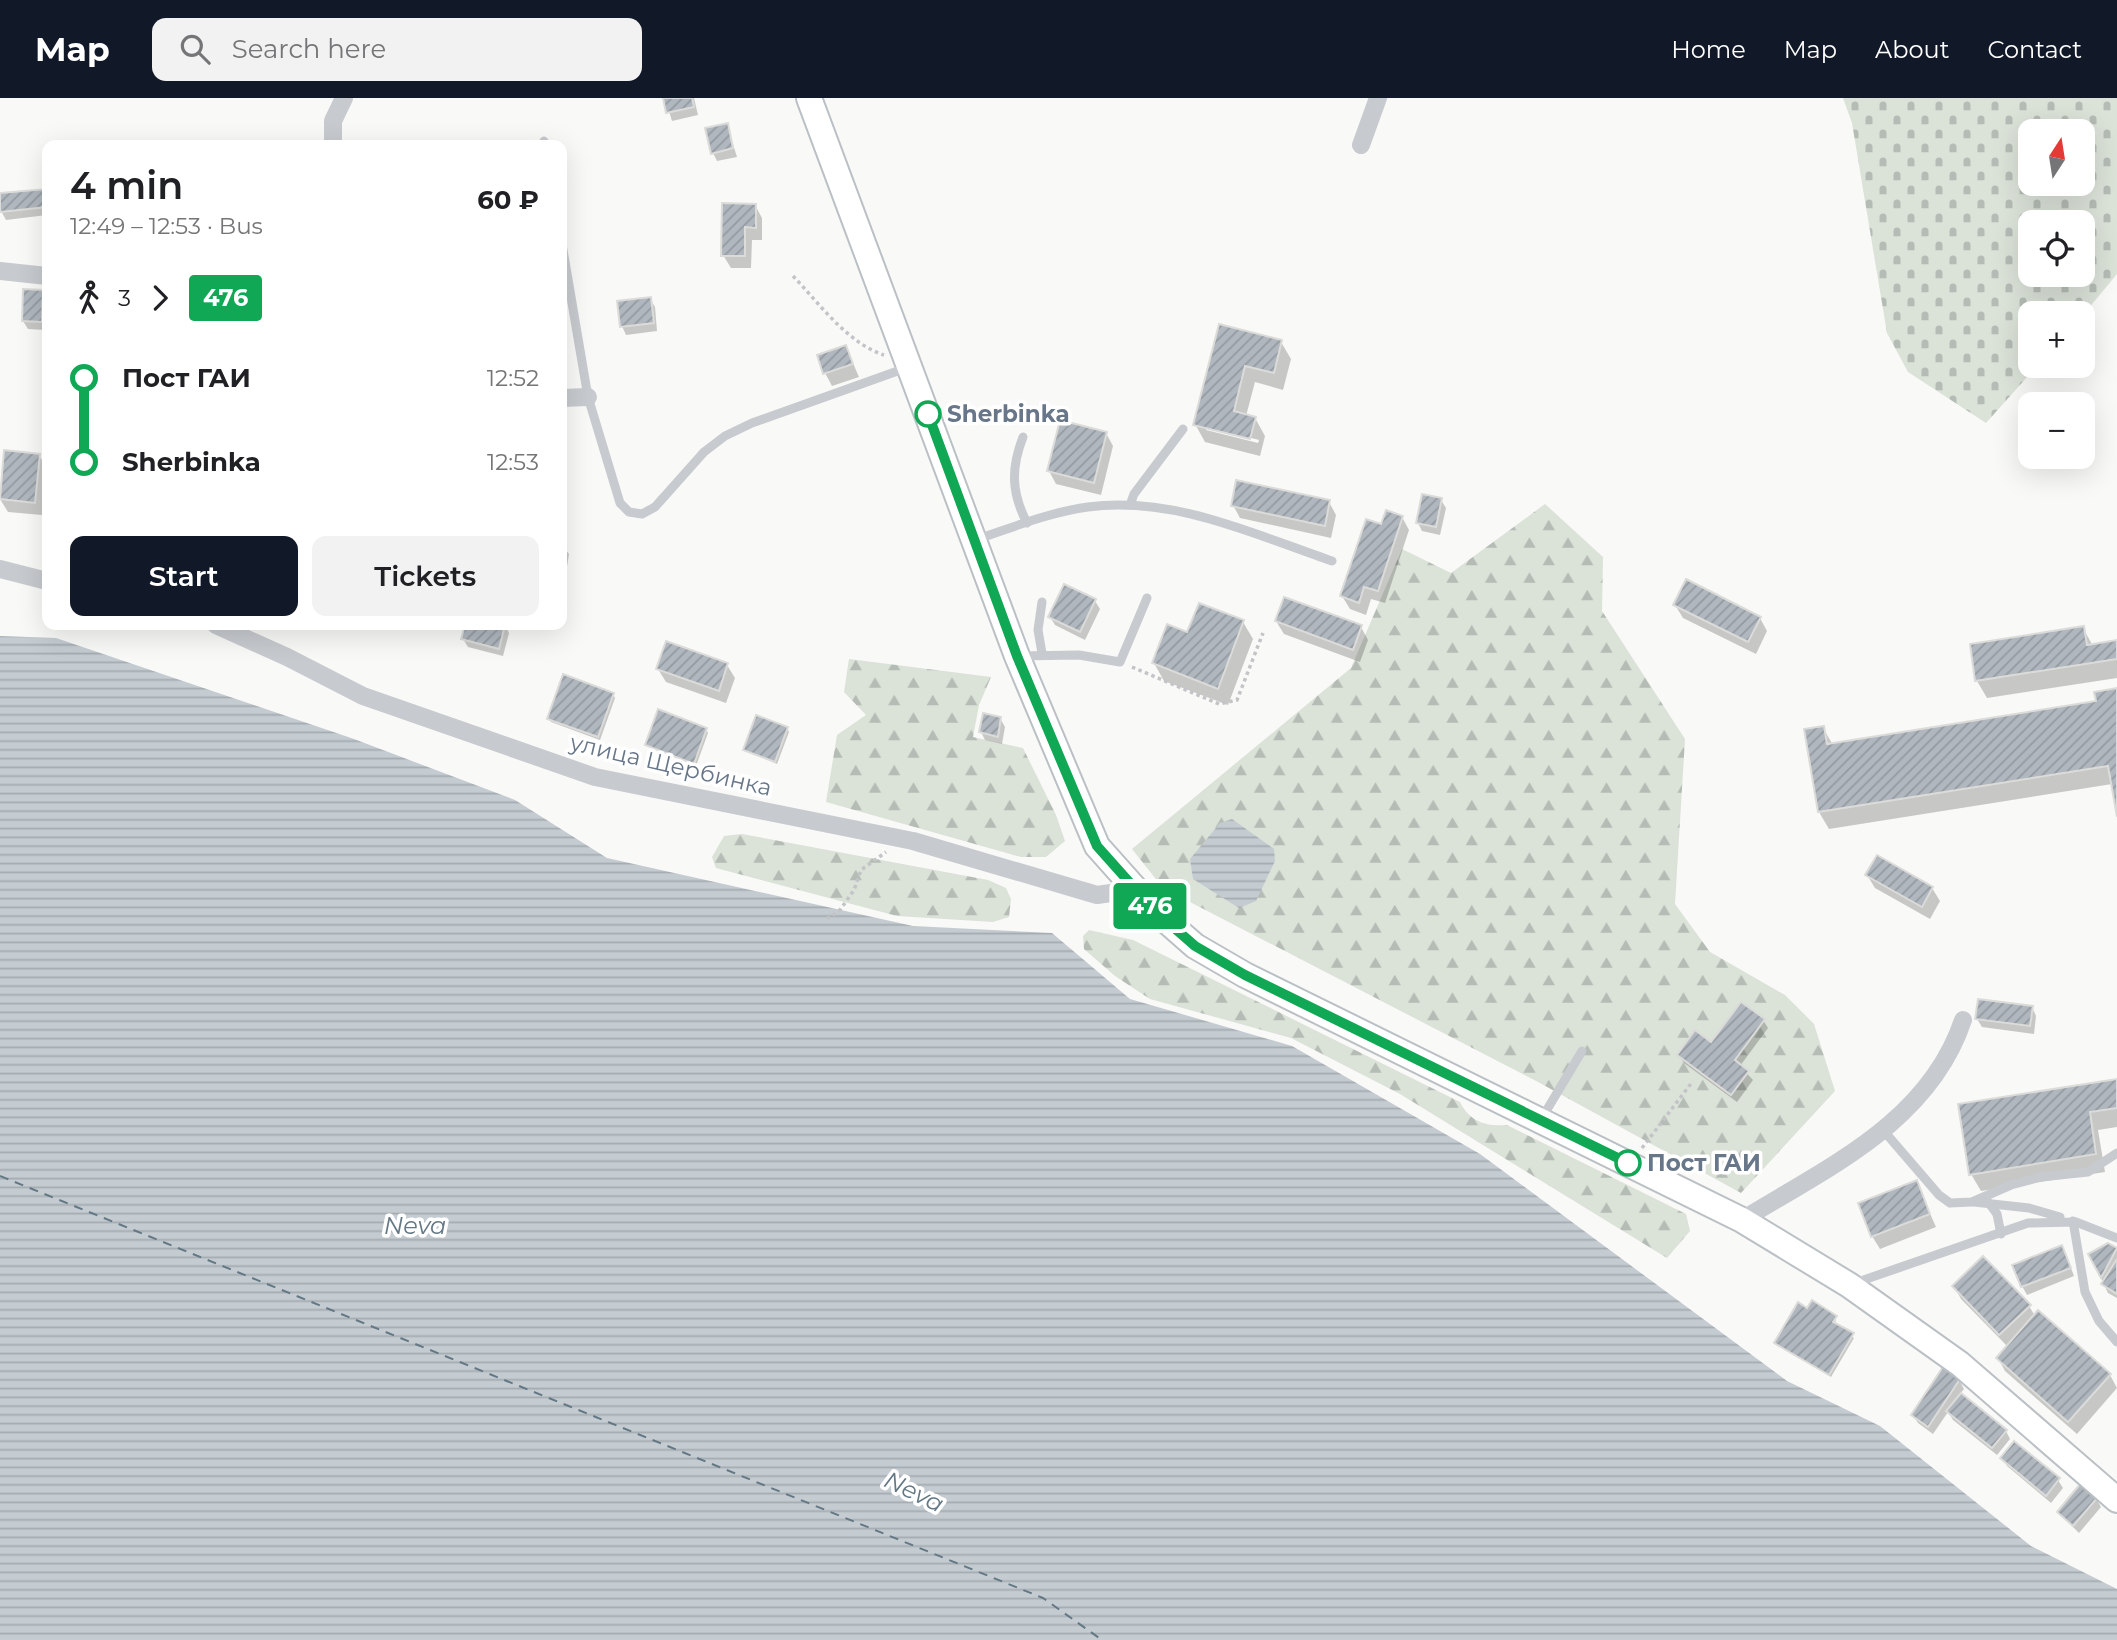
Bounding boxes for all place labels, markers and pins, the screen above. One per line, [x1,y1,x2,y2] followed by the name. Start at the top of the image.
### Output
[947,400,1070,428] place label: Sherbinka
[915,401,941,427] marker: Sherbinka
[1647,1149,1761,1177] place label: Пост ГАИ
[1615,1150,1641,1176] marker: Пост ГАИ

